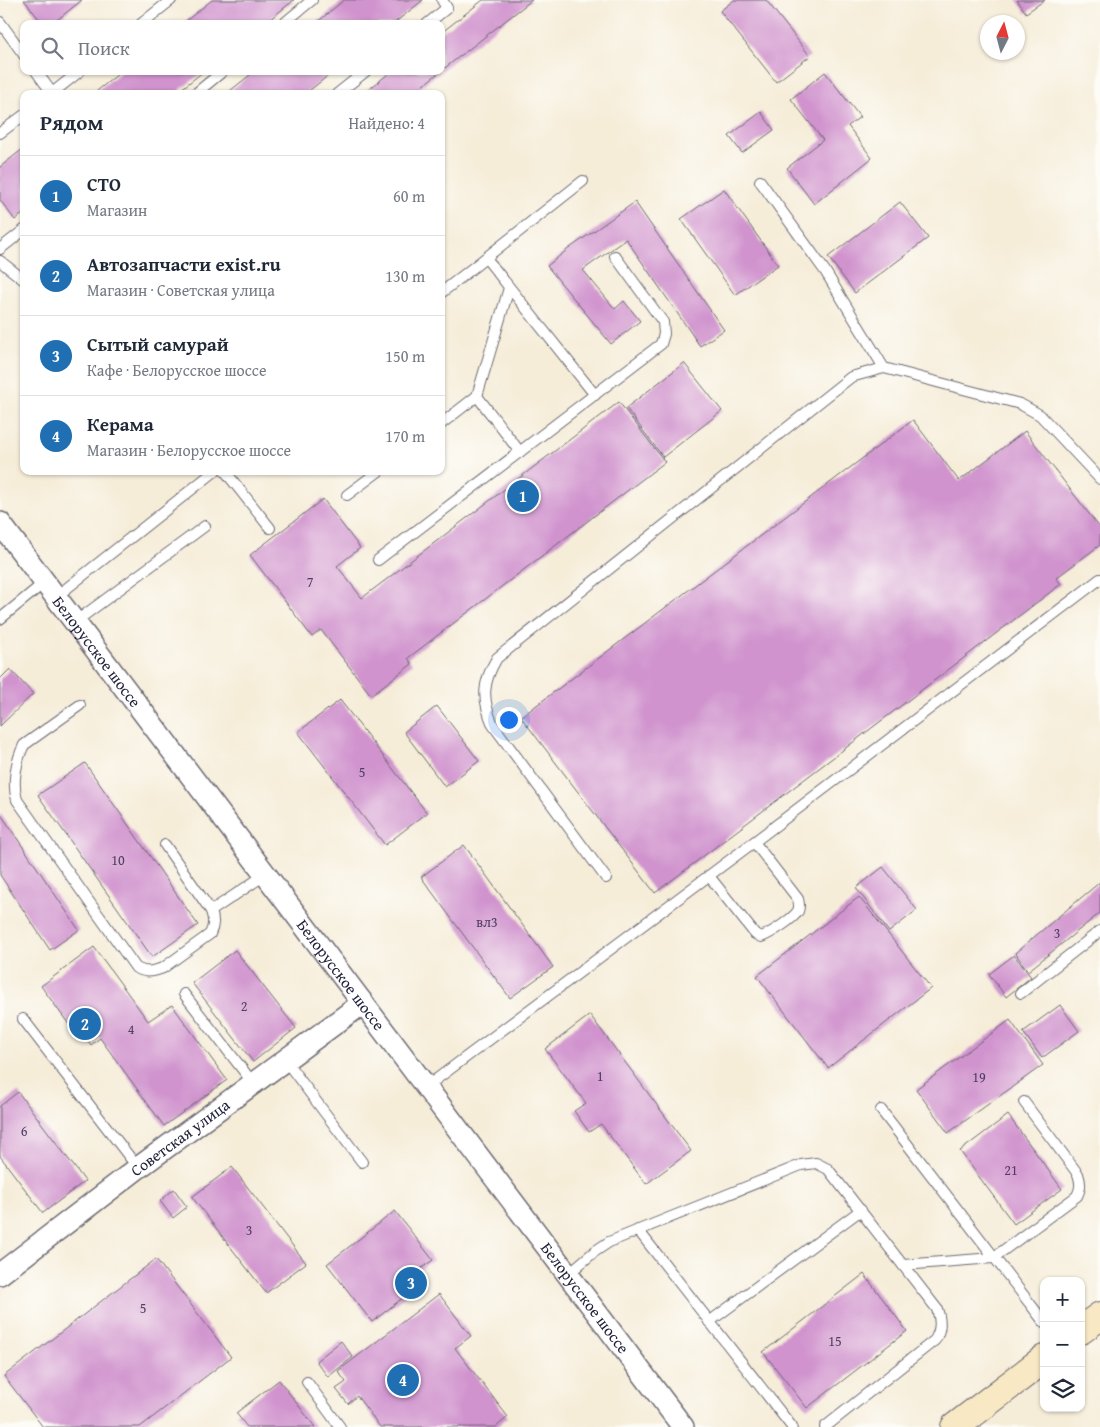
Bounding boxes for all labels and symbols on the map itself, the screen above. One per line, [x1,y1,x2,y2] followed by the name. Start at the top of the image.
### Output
[980,15,1025,60] north arrow
[507,477,539,515] pin: 1
[307,572,314,592] house number: 7
[47,591,147,712] street label: Белорусское шоссе
[496,707,522,733] your location
[359,762,365,782] house number: 5
[111,850,125,870] house number: 10
[476,912,498,932] house number: вл3
[291,914,391,1035] street label: Белорусское шоссе
[1054,923,1060,943] house number: 3
[241,996,247,1016] house number: 2
[69,1005,101,1043] pin: 2
[128,1019,135,1039] house number: 4
[597,1066,603,1086] house number: 1
[972,1067,986,1087] house number: 19
[125,1092,235,1182] street label: Советская улица
[21,1121,28,1141] house number: 6
[1004,1160,1018,1180] house number: 21
[246,1220,252,1240] house number: 3
[535,1237,635,1358] street label: Белорусское шоссе
[395,1264,427,1302] pin: 3
[140,1298,146,1318] house number: 5
[828,1331,842,1351] house number: 15
[387,1361,419,1399] pin: 4

